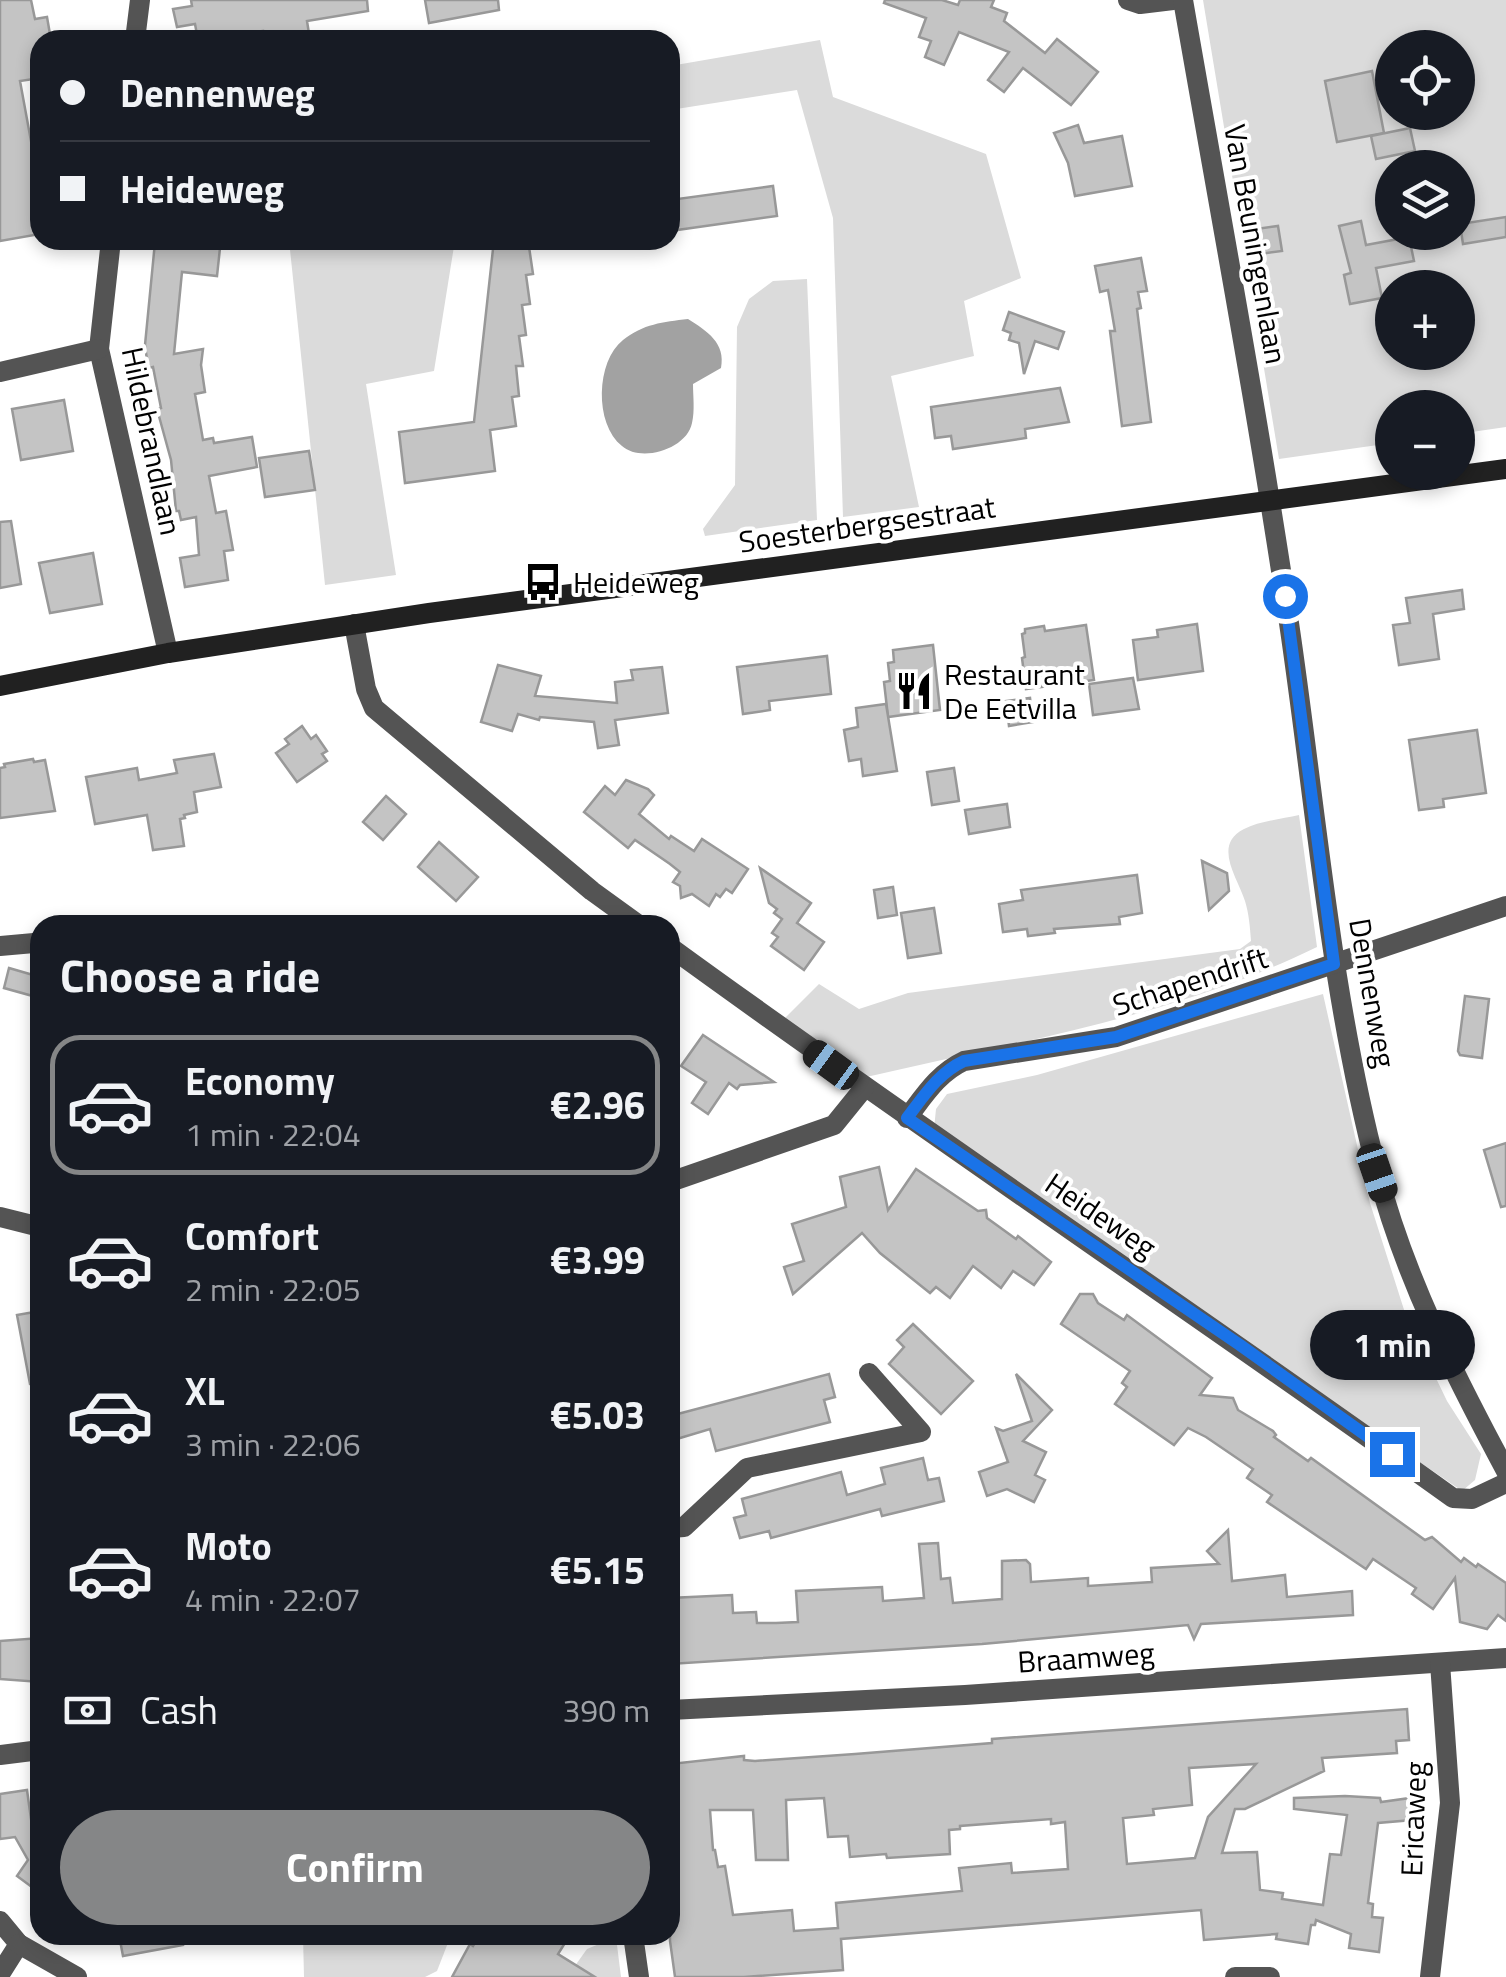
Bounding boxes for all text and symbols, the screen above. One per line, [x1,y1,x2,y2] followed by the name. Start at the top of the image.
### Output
[1375,30,1475,490] map controls
[1375,30,1475,130] button: locate
[120,64,315,122] text: Dennenweg
[1212,121,1300,367] street label: Van Beuningenlaan
[1375,150,1475,250] button: layers
[120,160,284,218] text: Heideweg
[1375,270,1475,370] button: +
[110,343,194,539] street label: Hildebrandlaan
[1375,390,1475,490] button: −
[736,483,999,565] street label: Soesterbergsestraat
[573,559,699,605] place label: Heideweg
[522,561,564,603] bus stop icon: Heideweg
[1263,574,1308,619] route start
[944,651,1085,731] place label: Restaurant De Eetvilla
[893,670,935,712] restaurant icon: Restaurant De Eetvilla
[1337,915,1409,1071] street label: Dennenweg
[1106,934,1274,1028] street label: Schapendrift
[60,941,320,1009] text: Choose a ride
[798,1035,864,1095] car
[185,1052,335,1110] text: Economy
[65,1060,155,1150] icon: car
[550,1076,645,1134] text: €2.96
[185,1110,361,1158] text: 1 min · 22:04
[1353,1140,1401,1206] car
[1036,1161,1166,1269] street label: Heideweg
[185,1207,319,1265] text: Comfort
[65,1215,155,1305] icon: car
[550,1231,645,1289] text: €3.99
[185,1265,361,1313] text: 2 min · 22:05
[1310,1309,1474,1379] callout: 1 min
[1354,1321,1431,1369] text: 1 min
[185,1362,225,1420] text: XL
[65,1370,155,1460] icon: car
[550,1386,645,1444] text: €5.03
[185,1420,361,1468] text: 3 min · 22:06
[1370,1432,1415,1477] route end
[185,1517,272,1575] text: Moto
[65,1525,155,1615] icon: car
[550,1541,645,1599] text: €5.15
[185,1575,361,1623] text: 4 min · 22:07
[1016,1629,1156,1685] street label: Braamweg
[140,1681,218,1739] text: Cash
[60,1683,115,1738] icon: cash
[562,1686,650,1734] text: 390 m
[1388,1761,1438,1877] street label: Ericaweg
[60,1810,650,1925] button: Confirm

